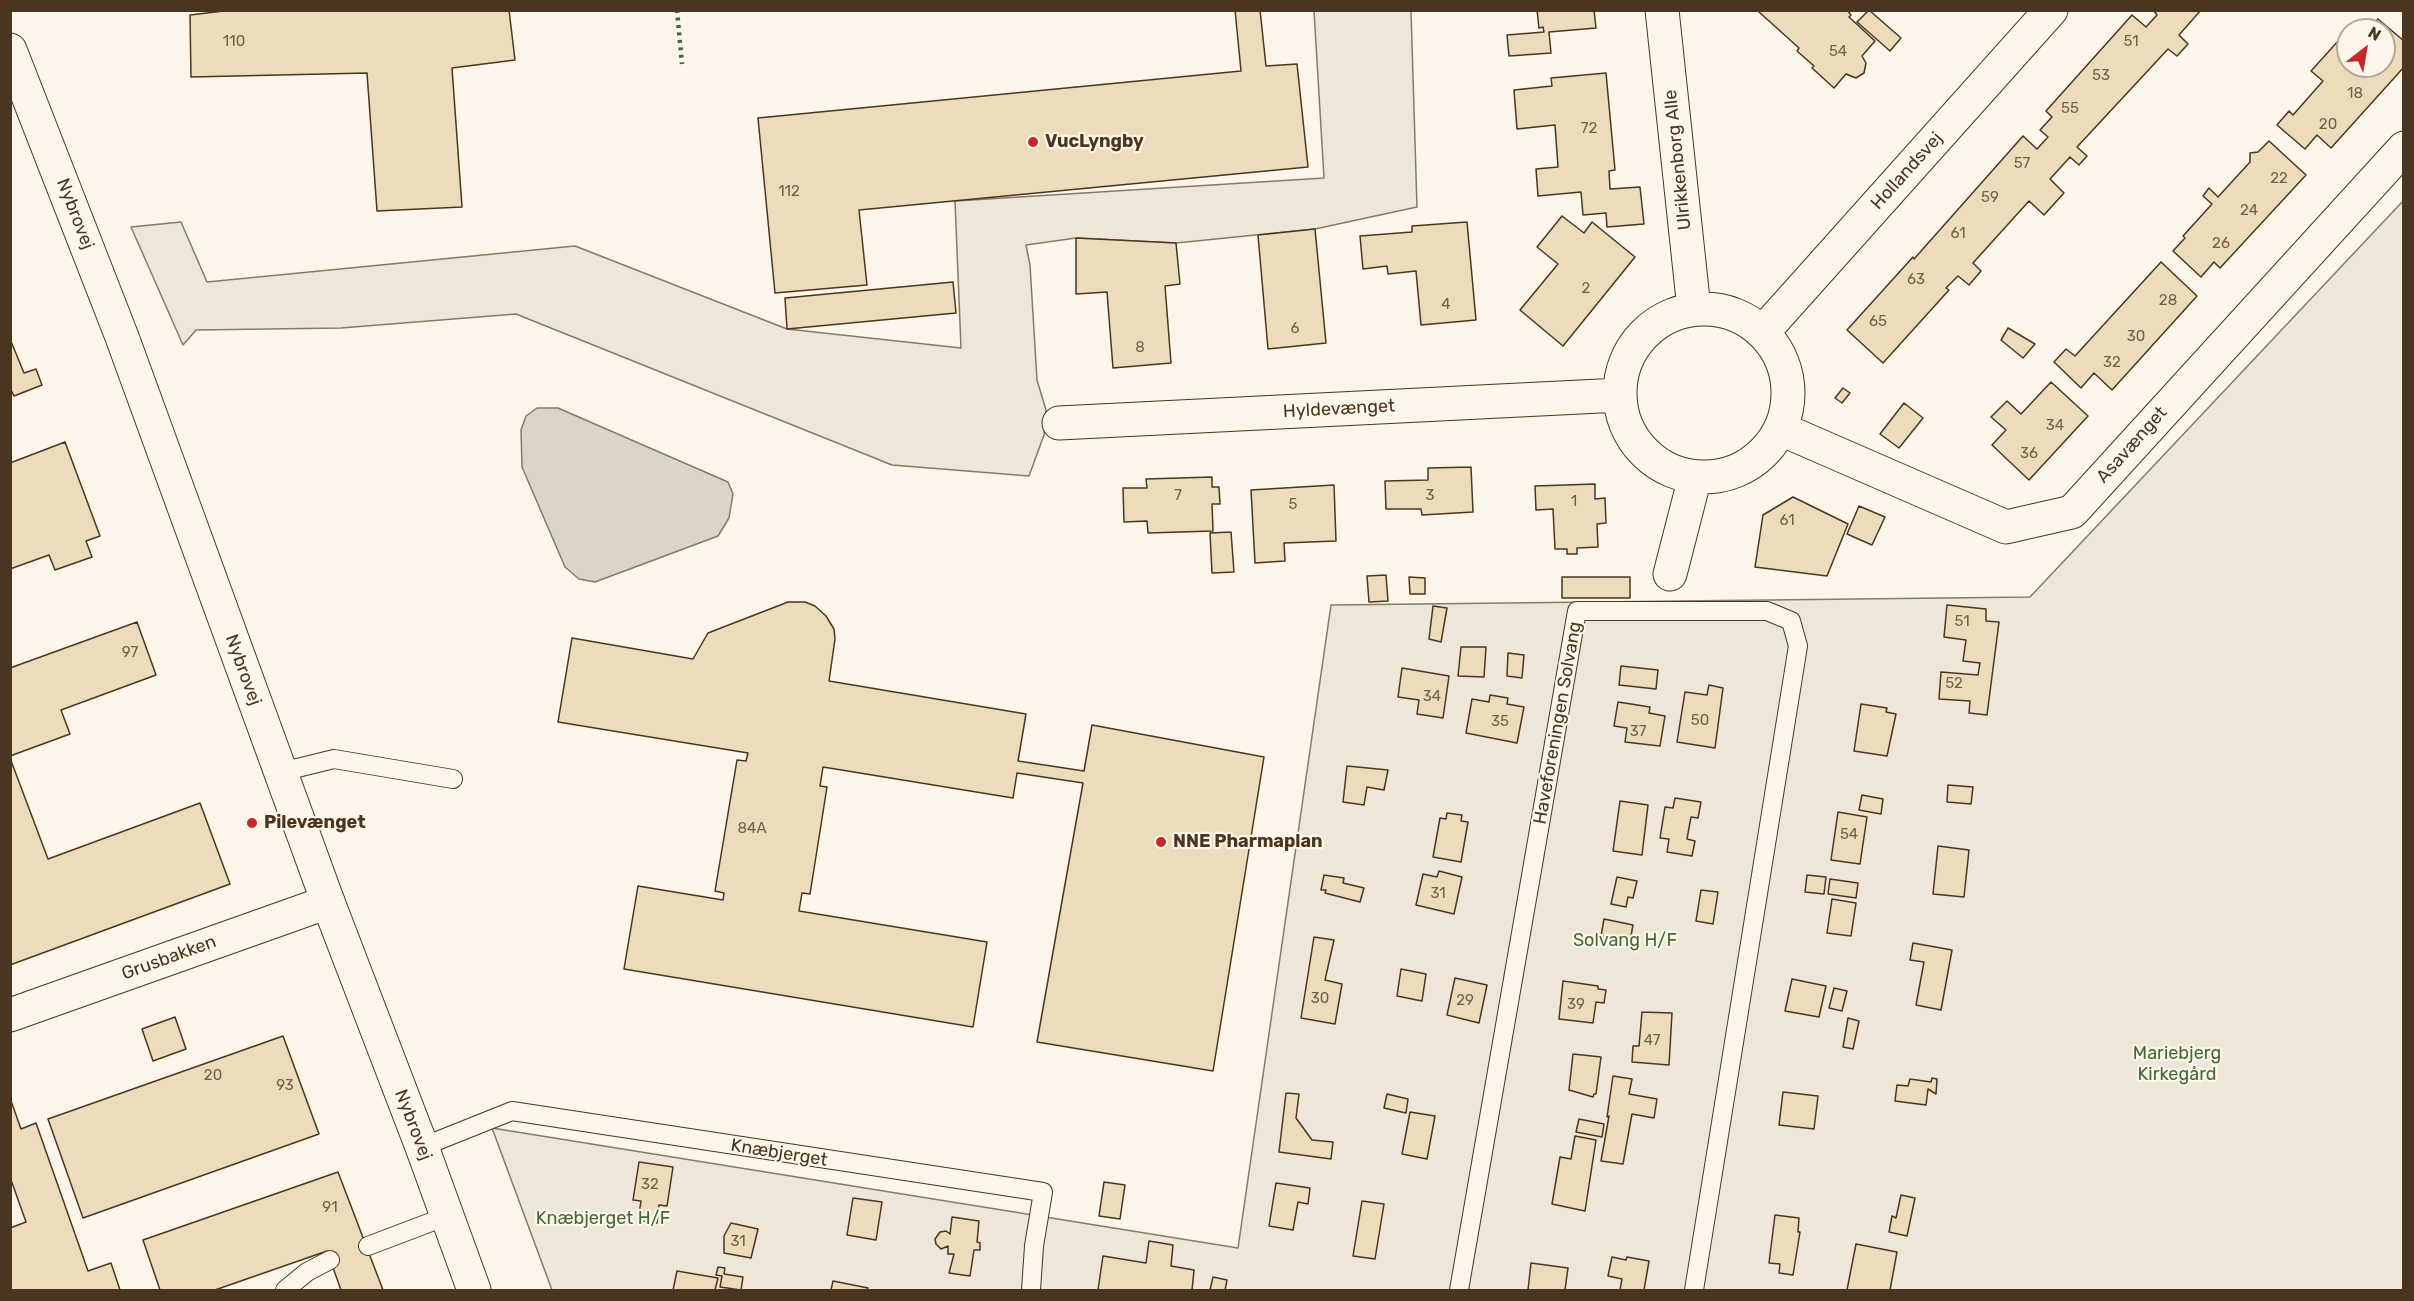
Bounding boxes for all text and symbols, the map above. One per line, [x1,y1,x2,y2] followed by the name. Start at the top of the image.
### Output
[2336,18,2396,78] north arrow
[2365,23,2384,45] text: N
[223,33,245,51] house number: 110
[2123,33,2139,51] house number: 51
[1829,43,1847,61] house number: 54
[2092,67,2110,85] house number: 53
[2347,85,2363,103] house number: 18
[1660,89,1696,231] street label: Ulrikkenborg Alle
[2061,100,2079,118] house number: 55
[2319,116,2337,134] house number: 20
[1581,120,1597,138] house number: 72
[1867,128,1947,214] street label: Hollandsvej
[1045,131,1144,153] place label: VucLyngby
[1026,135,1040,149] marker: VucLyngby
[2014,155,2030,173] house number: 57
[2270,170,2288,188] house number: 22
[52,176,98,252] street label: Nybrovej
[778,183,800,201] house number: 112
[1981,189,1999,207] house number: 59
[2240,202,2258,220] house number: 24
[1950,225,1966,243] house number: 61
[2212,235,2230,253] house number: 26
[1907,271,1925,289] house number: 63
[1582,280,1590,298] house number: 2
[2159,292,2177,310] house number: 28
[1441,296,1451,314] house number: 4
[1869,313,1887,331] house number: 65
[1290,320,1300,338] house number: 6
[2127,328,2145,346] house number: 30
[1135,339,1145,357] house number: 8
[2103,354,2121,372] house number: 32
[1283,395,1395,423] street label: Hyldevænget
[2092,402,2172,488] street label: Asavænget
[2046,417,2064,435] house number: 34
[2020,445,2038,463] house number: 36
[1174,487,1182,505] house number: 7
[1425,487,1435,505] house number: 3
[1571,493,1577,511] house number: 1
[1289,496,1297,514] house number: 5
[1779,512,1795,530] house number: 61
[1954,613,1970,631] house number: 51
[1530,620,1586,826] street label: Haveforeningen Solvang
[220,631,266,709] street label: Nybrovej
[122,644,138,662] house number: 97
[1945,675,1963,693] house number: 52
[1423,688,1441,706] house number: 34
[1691,712,1709,730] house number: 50
[1491,713,1509,731] house number: 35
[1630,723,1646,741] house number: 37
[264,812,366,834] place label: Pilevænget
[245,816,259,830] marker: Pilevænget
[738,820,766,838] house number: 84A
[1840,826,1858,844] house number: 54
[1173,831,1323,853] place label: NNE Pharmaplan
[1154,835,1168,849] marker: NNE Pharmaplan
[1430,885,1446,903] house number: 31
[1573,930,1677,952] park label: Solvang H/F
[119,931,219,985] street label: Grusbakken
[1311,990,1329,1008] house number: 30
[1456,992,1474,1010] house number: 29
[1567,996,1585,1014] house number: 39
[1644,1032,1660,1050] house number: 47
[2133,1043,2221,1086] park label: Mariebjerg Kirkegård
[204,1067,222,1085] house number: 20
[276,1077,294,1095] house number: 93
[390,1087,436,1163] street label: Nybrovej
[729,1135,829,1171] street label: Knæbjerget
[641,1176,659,1194] house number: 32
[322,1199,338,1217] house number: 91
[536,1208,670,1230] park label: Knæbjerget H/F
[730,1233,746,1251] house number: 31

